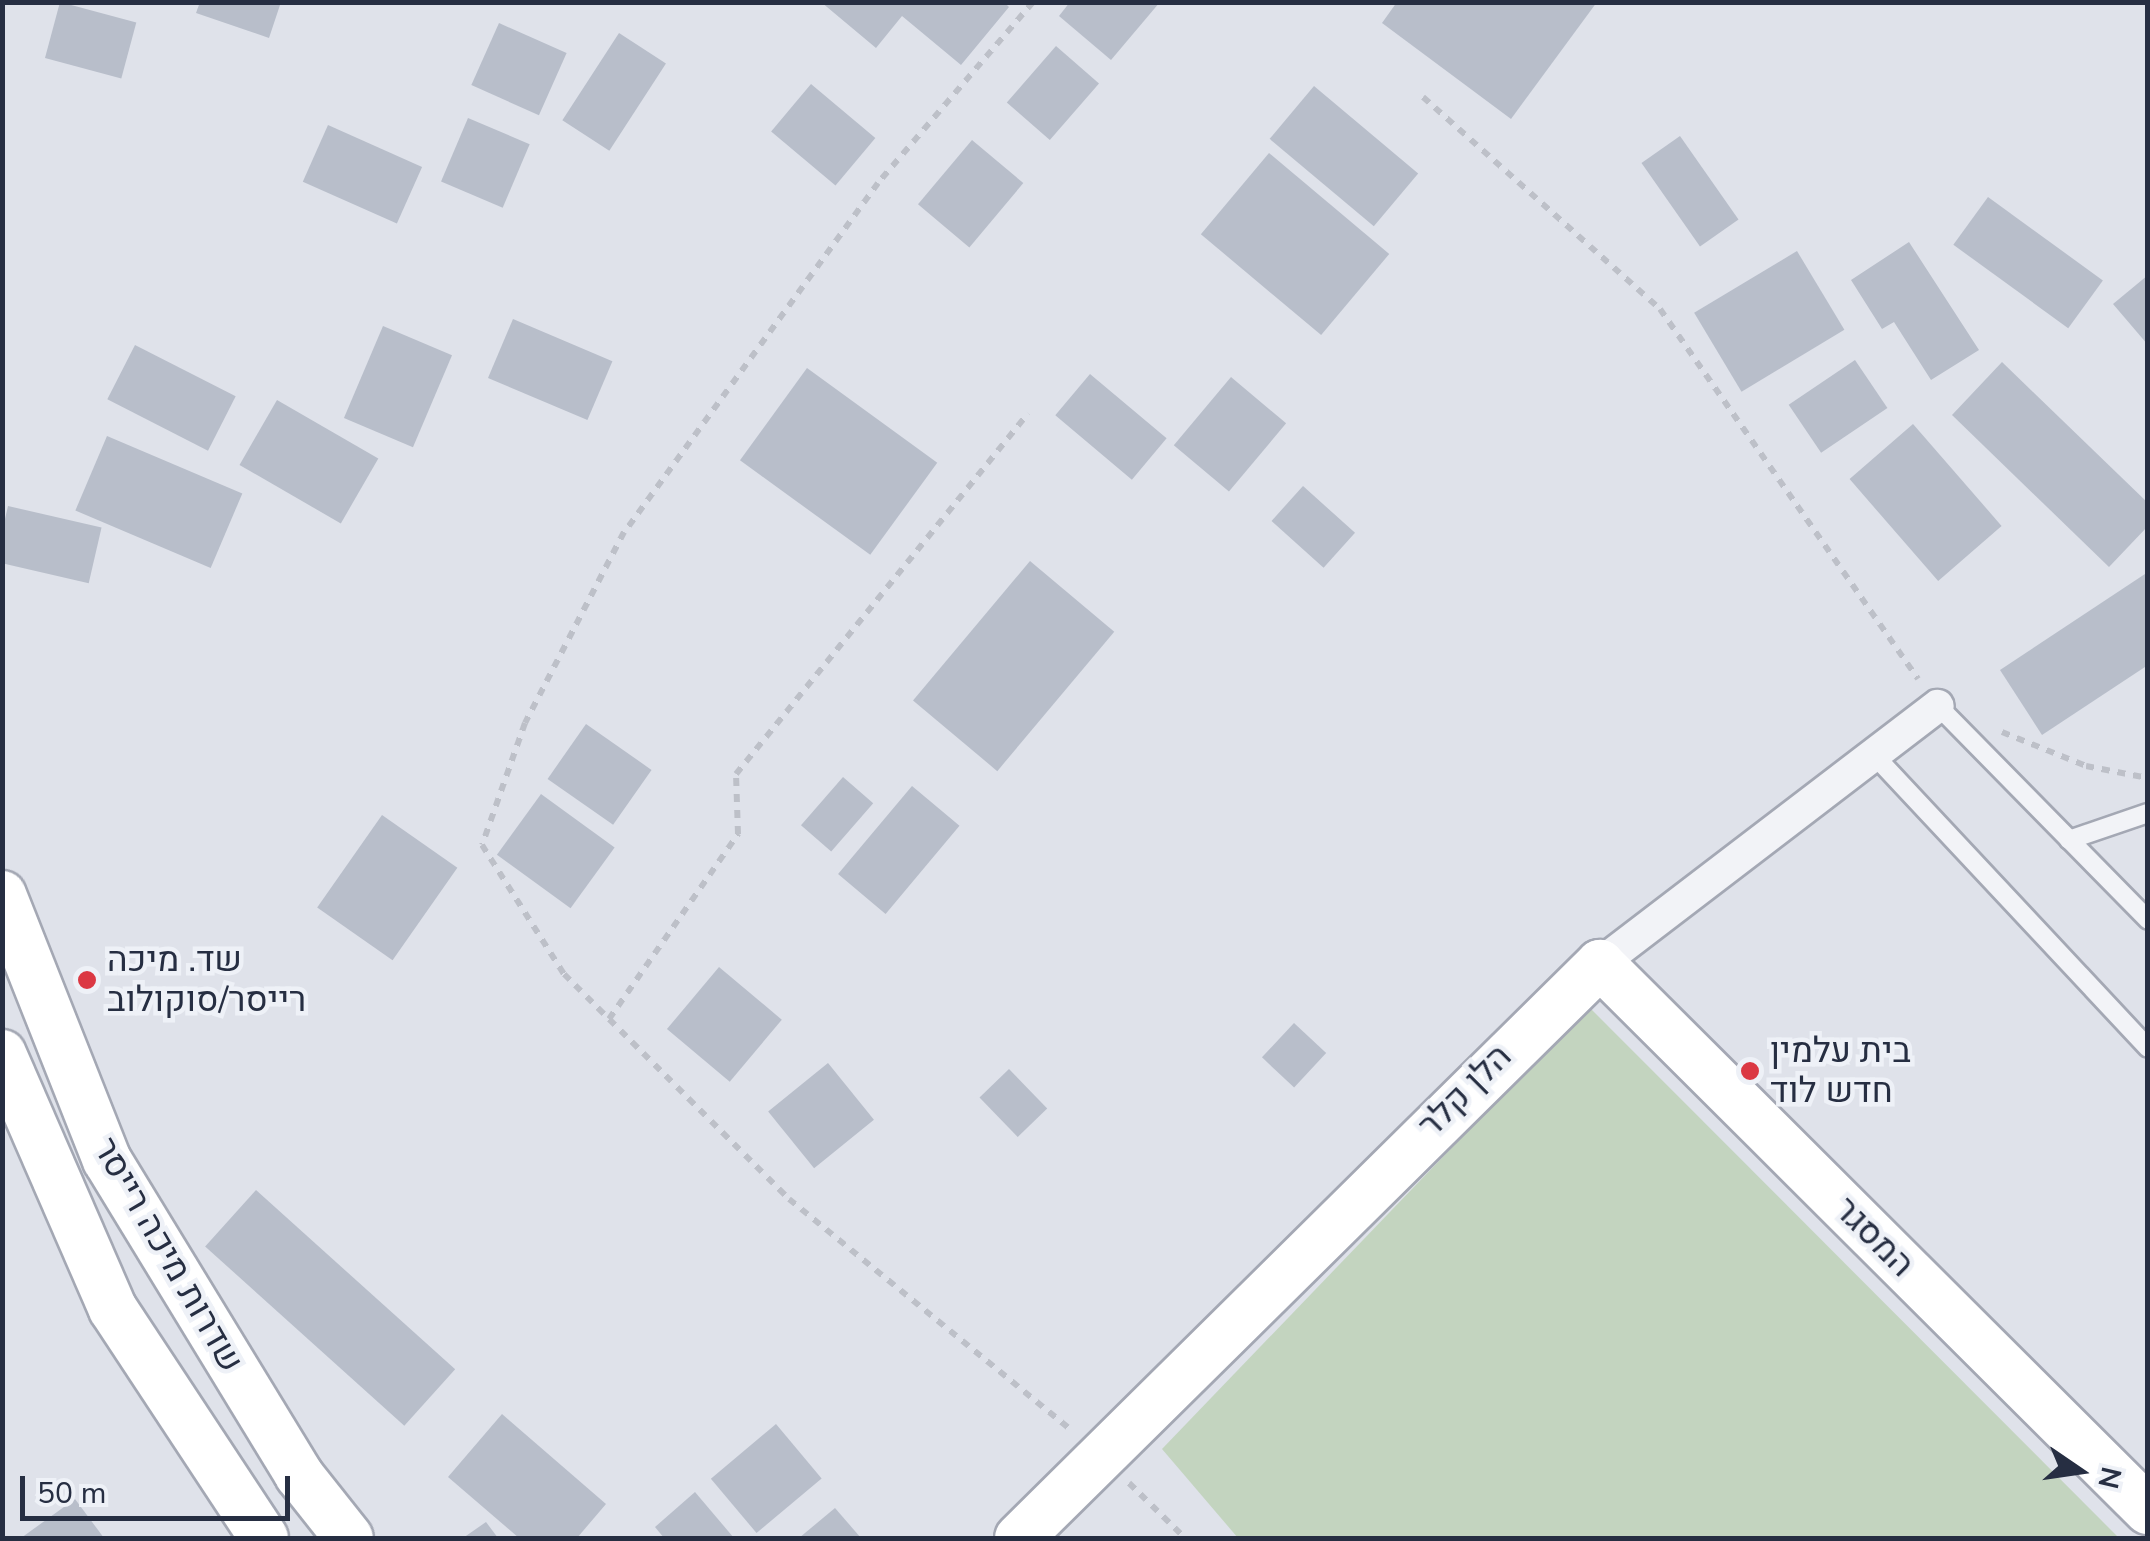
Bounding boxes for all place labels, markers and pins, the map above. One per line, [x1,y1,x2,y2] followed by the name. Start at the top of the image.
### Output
[107,939,306,1021] place label: שד. מיכה רייסר/סוקולוב
[76,969,98,991] marker: שד. מיכה רייסר/סוקולוב
[1770,1030,1911,1112] place label: בית עלמין חדש לוד
[1739,1060,1761,1082] marker: בית עלמין חדש לוד

